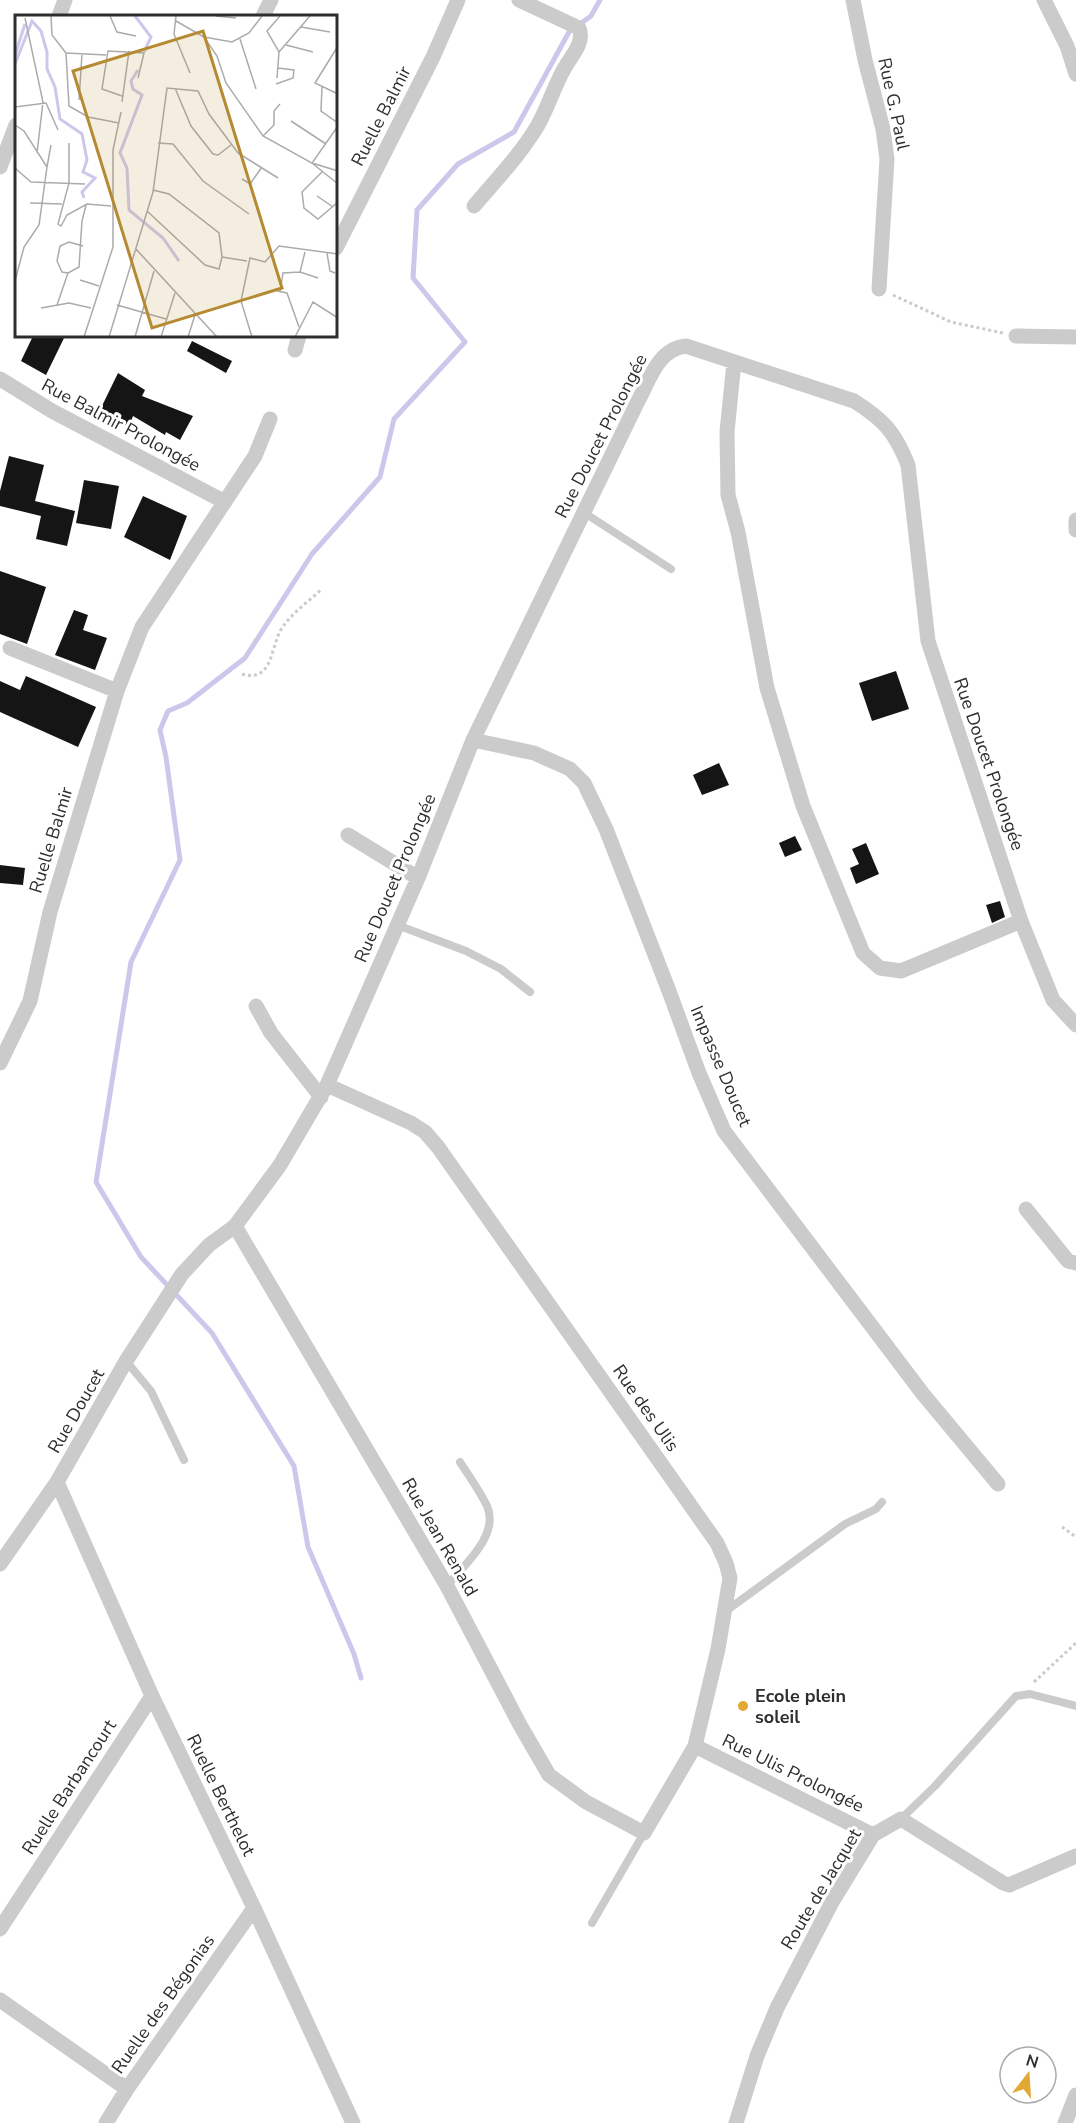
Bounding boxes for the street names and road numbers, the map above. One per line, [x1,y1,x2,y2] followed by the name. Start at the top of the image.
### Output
[872,55,916,153] street label: Rue G. Paul
[345,61,417,170] street label: Ruelle Balmir
[549,350,653,522] street label: Rue Doucet Prolongée
[37,373,205,477] street label: Rue Balmir Prolongée
[948,674,1030,854] street label: Rue Doucet Prolongée
[24,784,79,896] street label: Ruelle Balmir
[349,790,441,966] street label: Rue Doucet Prolongée
[685,1002,758,1131] street label: Impasse Doucet
[607,1360,685,1456] street label: Rue des Ulis
[42,1364,110,1458] street label: Rue Doucet
[396,1473,484,1601] street label: Rue Jean Renald
[16,1714,122,1859] street label: Ruelle Barbancourt
[718,1728,868,1818] street label: Rue Ulis Prolongée
[181,1730,261,1861] street label: Ruelle Berthelot
[775,1823,867,1954] street label: Route de Jacquet
[106,1930,220,2078] street label: Ruelle des Bégonias

